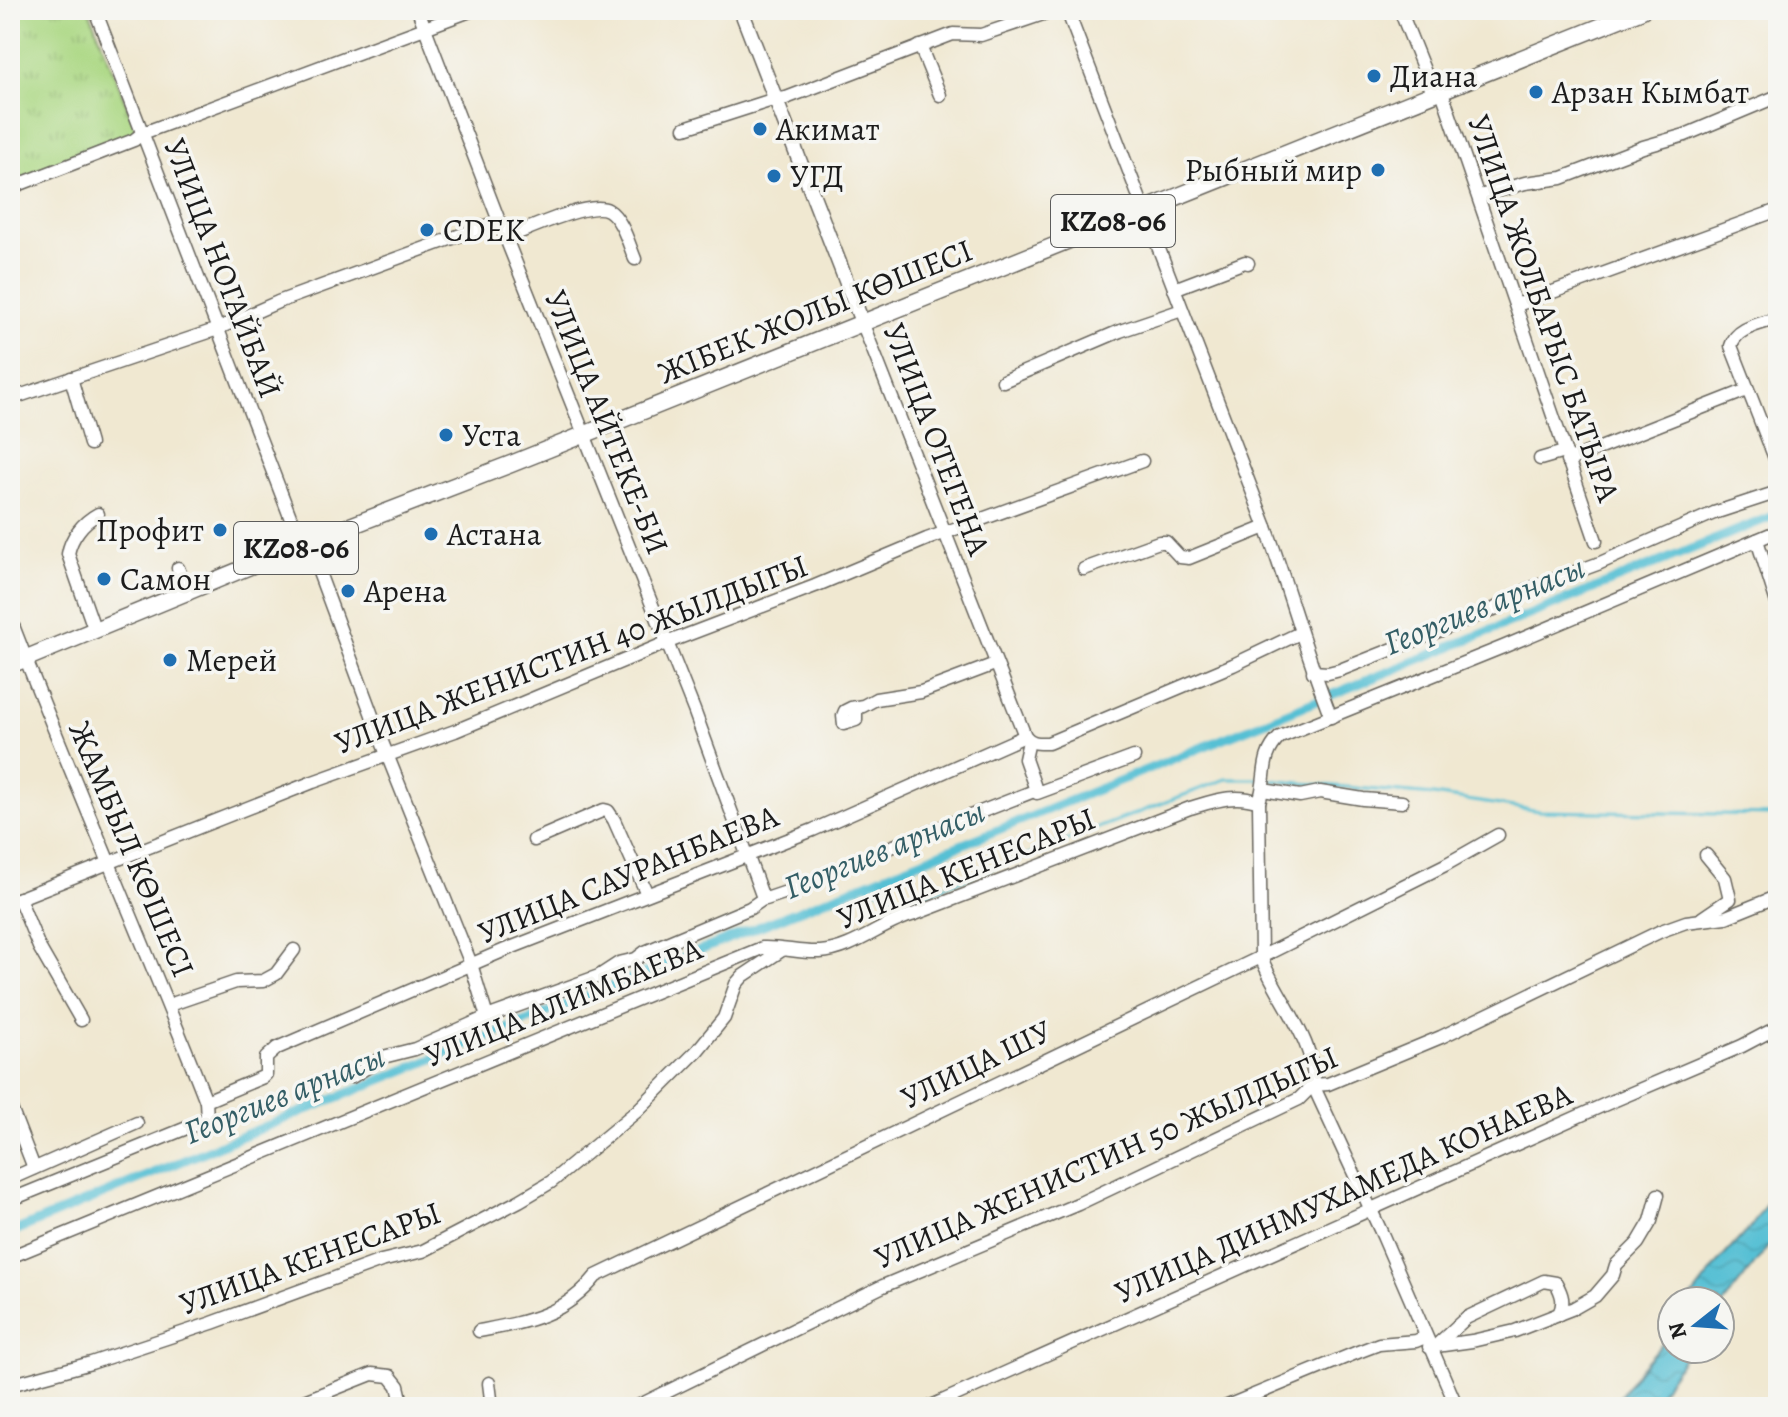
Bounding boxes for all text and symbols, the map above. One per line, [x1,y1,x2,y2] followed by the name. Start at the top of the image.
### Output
[1390,54,1478,98] place label: Диана
[1365,67,1383,85] marker: Диана
[1551,70,1749,114] place label: Арзан Кымбат
[1527,83,1545,101] marker: Арзан Кымбат
[775,107,880,151] place label: Акимат
[1457,109,1631,508] street label: УЛИЦА ЖОЛБАРЫС БАТЫРА
[751,120,769,138] marker: Акимат
[153,132,293,404] street label: УЛИЦА НОГАЙБАЙ
[1184,148,1362,192] place label: Рыбный мир
[790,154,844,198] place label: УГД
[1369,161,1387,179] marker: Рыбный мир
[765,167,783,185] marker: УГД
[1051,195,1175,247] road number: KZ08-06
[443,208,525,252] place label: CDEK
[418,221,436,239] marker: CDEK
[651,228,979,394] street label: ЖІБЕК ЖОЛЫ КӨШЕСІ
[534,283,680,561] street label: УЛИЦА АЙТЕКЕ-БИ
[873,317,1002,563] street label: УЛИЦА ОТЕГЕНА
[462,413,521,457] place label: Уста
[437,426,455,444] marker: Уста
[96,508,204,552] place label: Профит
[446,512,542,556] place label: Астана
[211,521,229,539] marker: Профит
[234,522,358,574] road number: KZ08-06
[422,525,440,543] marker: Астана
[328,543,814,765] street label: УЛИЦА ЖЕНИСТИН 40 ЖЫЛДЫГЫ
[1376,543,1592,667] water label: Георгиев арнасы
[120,557,211,601] place label: Самон
[363,569,447,613] place label: Арена
[95,570,113,588] marker: Самон
[339,582,357,600] marker: Арена
[186,638,277,682] place label: Мерей
[161,651,179,669] marker: Мерей
[58,714,206,984] street label: ЖАМБЫЛ КӨШЕСІ
[776,787,992,911] water label: Георгиев арнасы
[471,793,786,954] street label: УЛИЦА САУРАНБАЕВА
[830,796,1102,940] street label: УЛИЦА КЕНЕСАРЫ
[418,926,710,1078] street label: УЛИЦА АЛИМБАЕВА
[893,1008,1059,1119] street label: УЛИЦА ШУ
[176,1032,392,1156] water label: Георгиев арнасы
[867,1035,1345,1279] street label: УЛИЦА ЖЕНИСТИН 50 ЖЫЛДЫГЫ
[1107,1071,1580,1314] street label: УЛИЦА ДИНМУХАМЕДА КОНАЕВА
[173,1190,447,1326] street label: УЛИЦА КЕНЕСАРЫ
[1656,1285,1736,1365] north arrow
[1661,1319,1695,1343] text: N

